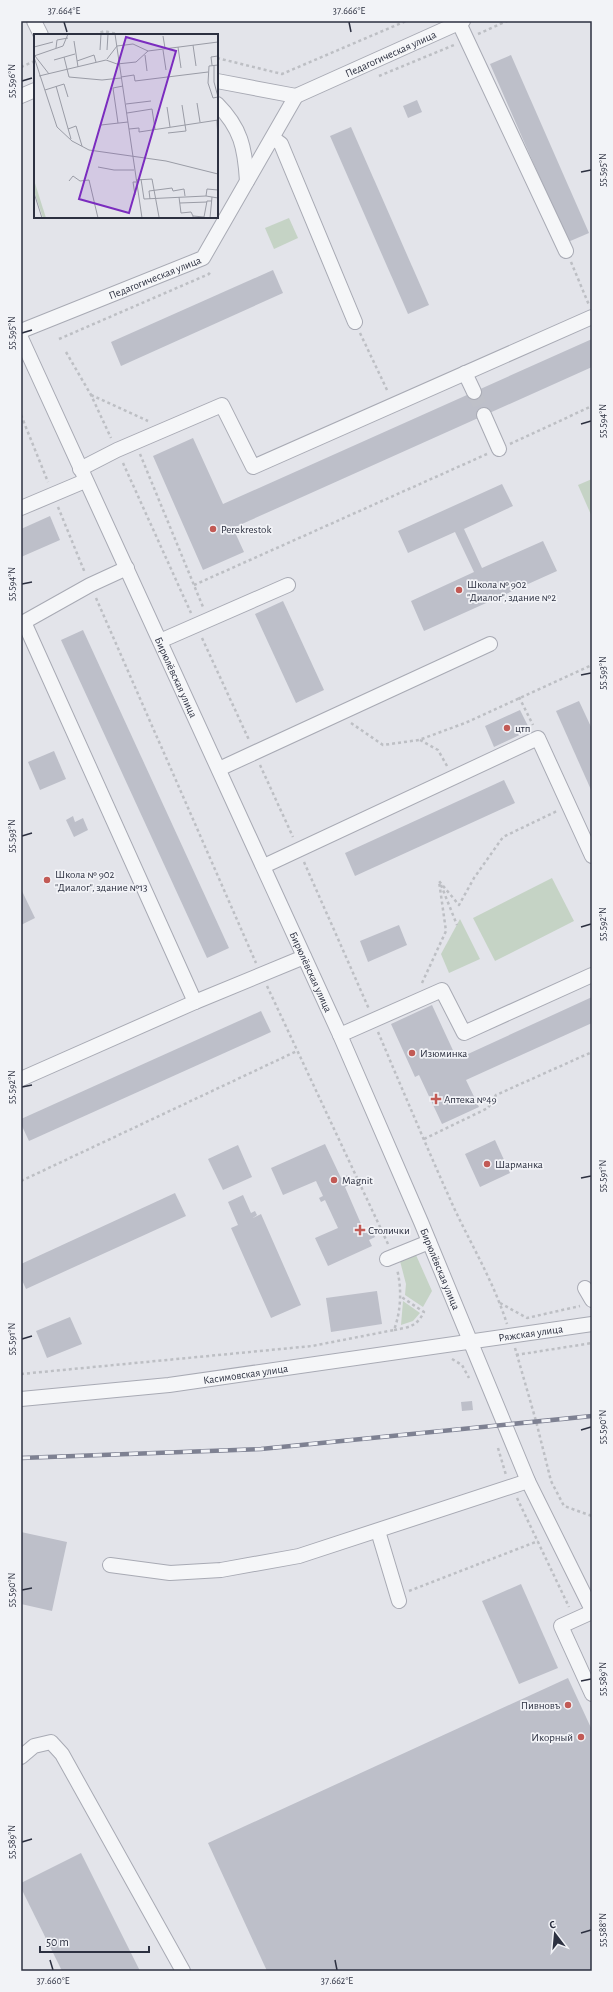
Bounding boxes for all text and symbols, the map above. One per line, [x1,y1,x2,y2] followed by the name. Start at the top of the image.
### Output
[48,6,80,16] text: 37.664°E
[333,6,365,16] text: 37.666°E
[343,28,438,79] street label: Педагогическая улица
[34,34,218,218] inset map
[7,64,17,98] text: 55.596°N
[598,153,608,187] text: 55.595°N
[107,254,202,301] street label: Педагогическая улица
[7,316,17,350] text: 55.595°N
[598,404,608,438] text: 55.594°N
[208,524,218,534] marker: Perekrestok
[221,524,271,535] place label: Perekrestok
[7,567,17,601] text: 55.594°N
[467,579,556,603] place label: Школа № 902 "Диалог", здание №2
[454,585,464,595] marker: Школа № 902 "Диалог", здание №2
[153,635,199,719] street label: Бирюлёвская улица
[598,656,608,690] text: 55.593°N
[502,723,512,733] marker: цтп
[515,723,531,734] place label: цтп
[7,819,17,853] text: 55.593°N
[55,869,148,893] place label: Школа № 902 "Диалог", здание №13
[42,875,52,885] marker: Школа № 902 "Диалог", здание №13
[598,907,608,941] text: 55.592°N
[288,930,334,1014] street label: Бирюлёвская улица
[407,1048,417,1058] marker: Изюминка
[420,1048,467,1059] place label: Изюминка
[7,1070,17,1104] text: 55.592°N
[431,1094,441,1104] marker: Аптека №49
[444,1094,497,1105] place label: Аптека №49
[482,1159,492,1169] marker: Шарманка
[495,1159,543,1170] place label: Шарманка
[598,1160,608,1192] text: 55.591°N
[329,1175,339,1185] marker: Magnit
[342,1175,373,1186] place label: Magnit
[355,1225,365,1235] marker: Столички
[368,1225,410,1236] place label: Столички
[419,1226,462,1311] street label: Бирюлёвская улица
[7,1323,17,1355] text: 55.591°N
[498,1323,564,1343] street label: Ряжская улица
[202,1362,289,1386] street label: Касимовская улица
[598,1410,608,1444] text: 55.590°N
[7,1573,17,1607] text: 55.590°N
[598,1662,608,1696] text: 55.589°N
[521,1700,560,1711] place label: Пивновъ
[563,1700,573,1710] marker: Пивновъ
[531,1732,573,1743] place label: Икорный
[576,1732,586,1742] marker: Икорный
[7,1825,17,1859] text: 55.589°N
[598,1913,608,1947] text: 55.588°N
[535,1914,575,1954] north arrow
[548,1919,557,1931] text: С
[40,1928,149,1954] scale bar
[46,1936,69,1948] text: 50 m
[36,1976,70,1986] text: 37.660°E
[321,1976,353,1986] text: 37.662°E

